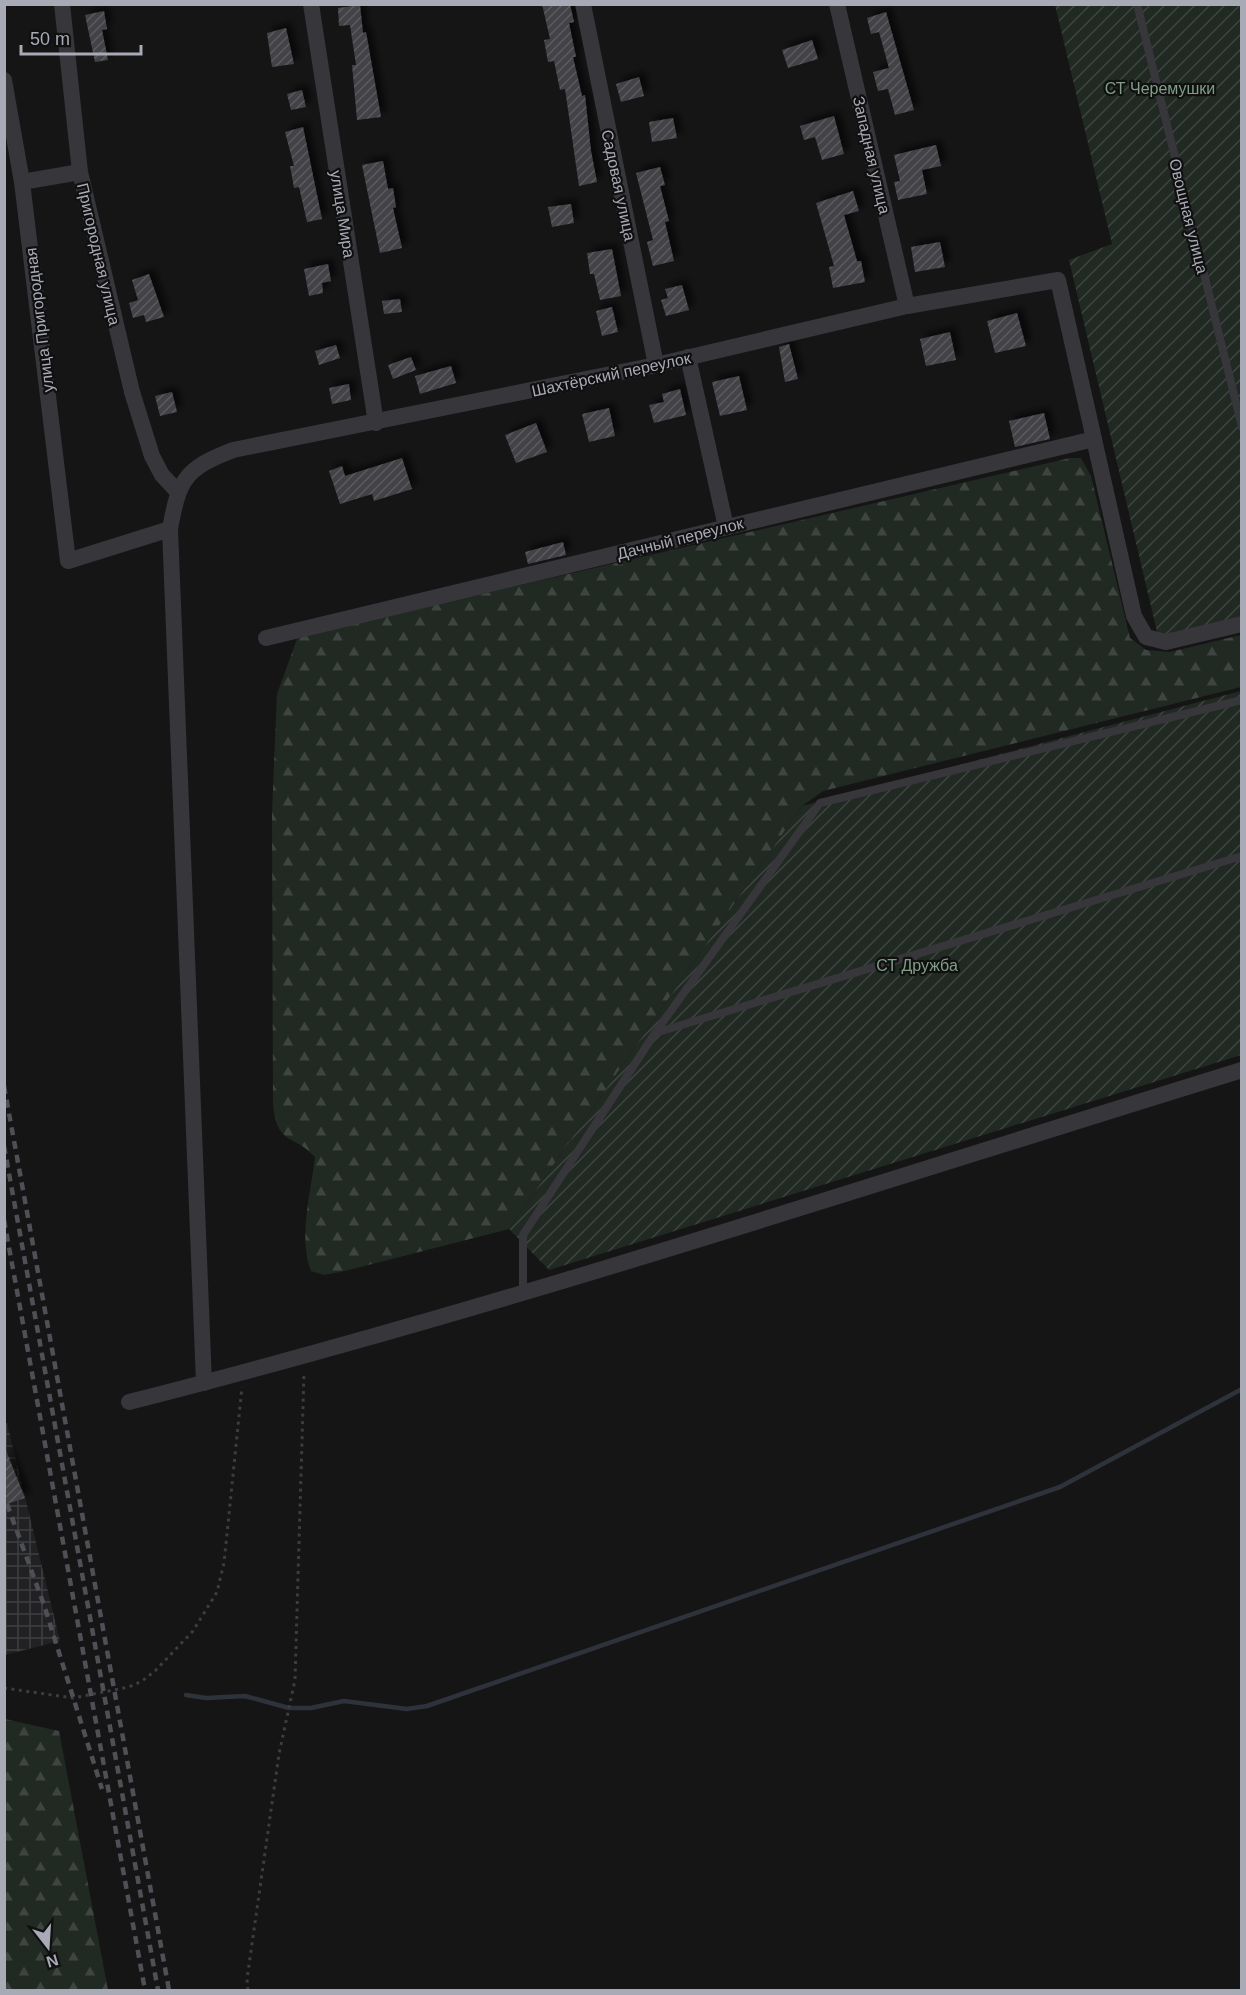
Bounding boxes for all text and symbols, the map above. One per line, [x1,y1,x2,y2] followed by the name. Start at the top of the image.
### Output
[21,18,141,56] scale bar
[30,29,70,49] text: 50 m
[1105,80,1215,97] park label: СТ Черемушки
[850,95,893,216] street label: Западная улица
[598,128,639,242] street label: Садовая улица
[1166,157,1211,275] street label: Овощная улица
[327,169,358,259] street label: улица Мира
[74,181,123,327] street label: Пригородная улица
[22,247,57,393] street label: улица Пригородная
[530,349,693,400] street label: Шахтёрский переулок
[615,514,746,562] street label: Дачный переулок
[876,957,958,974] park label: СТ Дружба
[18,1917,78,1977] north arrow
[44,1951,60,1971] text: N

